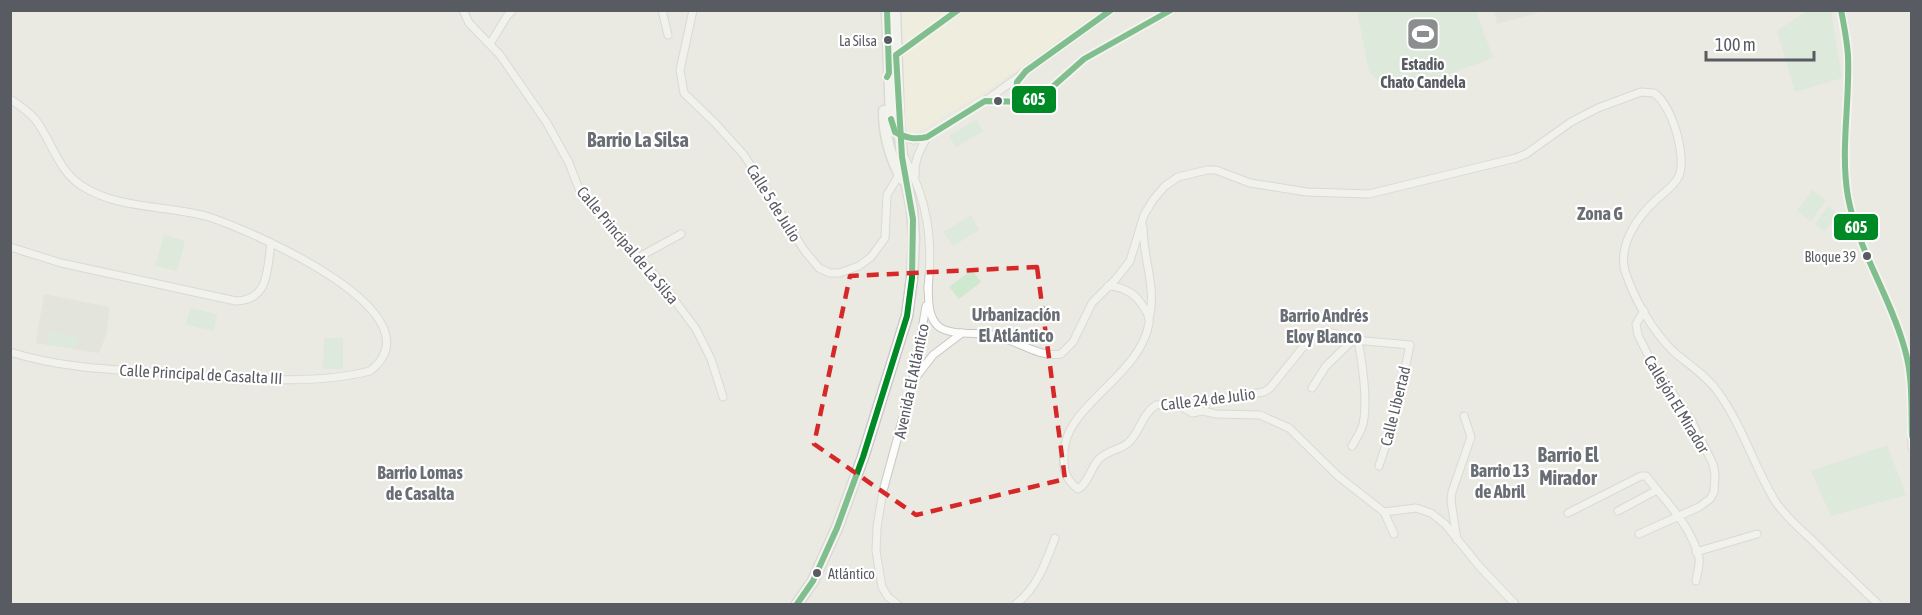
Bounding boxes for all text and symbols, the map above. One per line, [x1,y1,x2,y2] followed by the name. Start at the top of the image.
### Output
[1405,16,1441,52] sports icon: Estadio Chato Candela
[1706,24,1814,62] scale bar
[839,33,877,49] place label: La Silsa
[882,34,894,46] marker: La Silsa
[1715,34,1756,55] text: 100 m
[1380,55,1466,91] place label: Estadio Chato Candela
[1011,85,1057,114] line badge: 605
[1023,90,1046,108] text: 605
[992,95,1004,107] unlabelled marker
[587,128,689,151] district label: Barrio La Silsa
[743,161,805,245] street label: Calle 5 de Julio
[573,182,682,308] street label: Calle Principal de La Silsa
[1577,203,1623,224] district label: Zona G
[1833,213,1879,241] line badge: 605
[1845,218,1868,236] text: 605
[1804,249,1856,265] place label: Bloque 39
[1861,250,1873,262] marker: Bloque 39
[972,304,1061,346] district label: Urbanización El Atlántico
[1280,305,1369,347] district label: Barrio Andrés Eloy Blanco
[890,322,932,440] street label: Avenida El Atlántico
[1640,352,1713,457] street label: Callejón El Mirador
[119,361,283,388] street label: Calle Principal de Casalta III
[1376,364,1414,448] street label: Calle Libertad
[1160,384,1256,414] street label: Calle 24 de Julio
[1537,443,1599,489] district label: Barrio El Mirador
[1470,460,1530,502] district label: Barrio 13 de Abril
[377,462,463,504] district label: Barrio Lomas de Casalta
[828,566,875,582] place label: Atlántico
[811,567,823,579] marker: Atlántico

